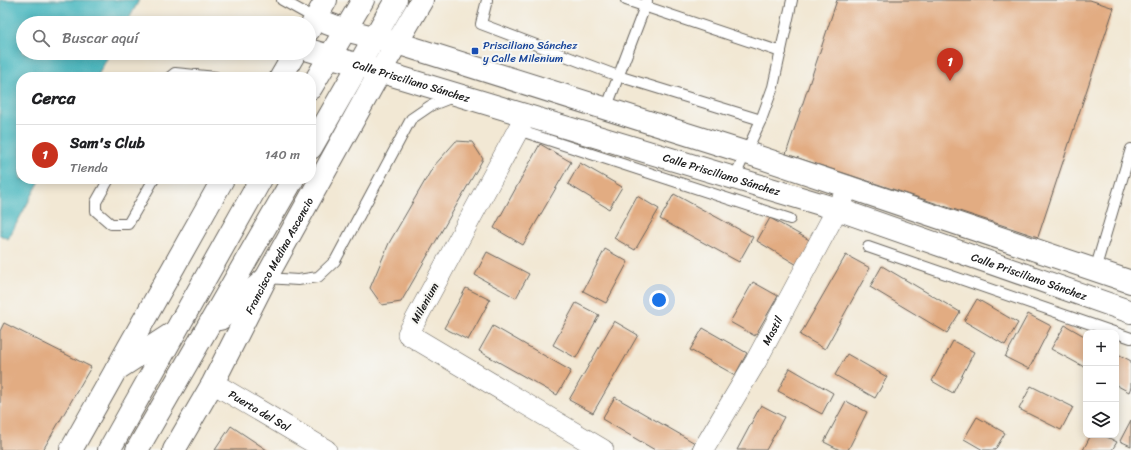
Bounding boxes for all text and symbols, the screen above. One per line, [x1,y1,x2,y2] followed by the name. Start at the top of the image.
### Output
[16,16,316,60] search box
[62,25,139,51] text: Buscar aquí
[30,27,52,49] icon: search
[483,36,578,68] place label: Prisciliano Sánchez y Calle Milenium
[470,46,480,56] marker: Prisciliano Sánchez y Calle Milenium
[937,48,963,81] pin: 1
[351,54,473,108] street label: Calle Prisciliano Sánchez
[32,83,75,113] text: Cerca
[70,130,145,156] text: Sam's Club
[42,143,48,166] text: 1
[265,143,300,166] text: 140 m
[661,148,783,201] street label: Calle Prisciliano Sánchez
[70,156,108,179] text: Tienda
[240,193,319,318] street label: Francisco Medina Ascencio
[969,247,1090,306] street label: Calle Prisciliano Sánchez
[406,279,444,327] street label: Milenium
[649,290,669,310] your location
[757,312,788,349] street label: Mastil
[1083,330,1119,438] map controls
[1083,330,1119,366] button: +
[1083,366,1119,402] button: −
[225,385,295,437] street label: Puerta del Sol
[1083,402,1119,438] button: layers

